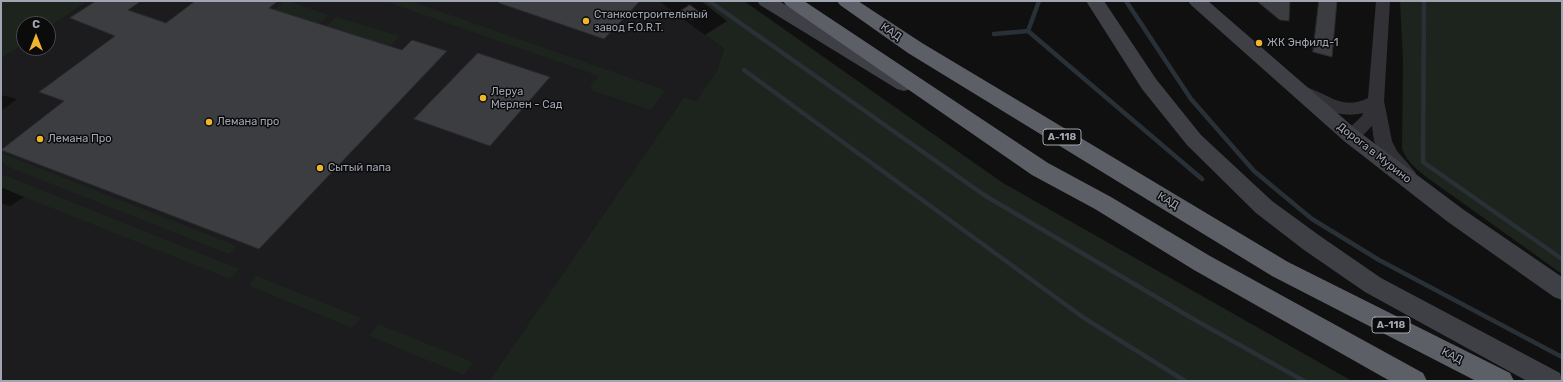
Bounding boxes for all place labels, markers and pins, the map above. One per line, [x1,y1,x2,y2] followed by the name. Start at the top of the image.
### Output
[594,8,708,34] place label: Станкостроительный завод F.O.R.T.
[581,16,591,26] marker: Станкостроительный завод F.O.R.T.
[1267,36,1339,50] place label: ЖК Энфилд-1
[1254,38,1264,48] marker: ЖК Энфилд-1
[491,85,562,111] place label: Леруа Мерлен - Сад
[478,93,488,103] marker: Леруа Мерлен - Сад
[217,115,279,129] place label: Лемана про
[204,117,214,127] marker: Лемана про
[48,132,112,146] place label: Лемана Про
[35,134,45,144] marker: Лемана Про
[328,161,391,175] place label: Сытый папа
[315,163,325,173] marker: Сытый папа

